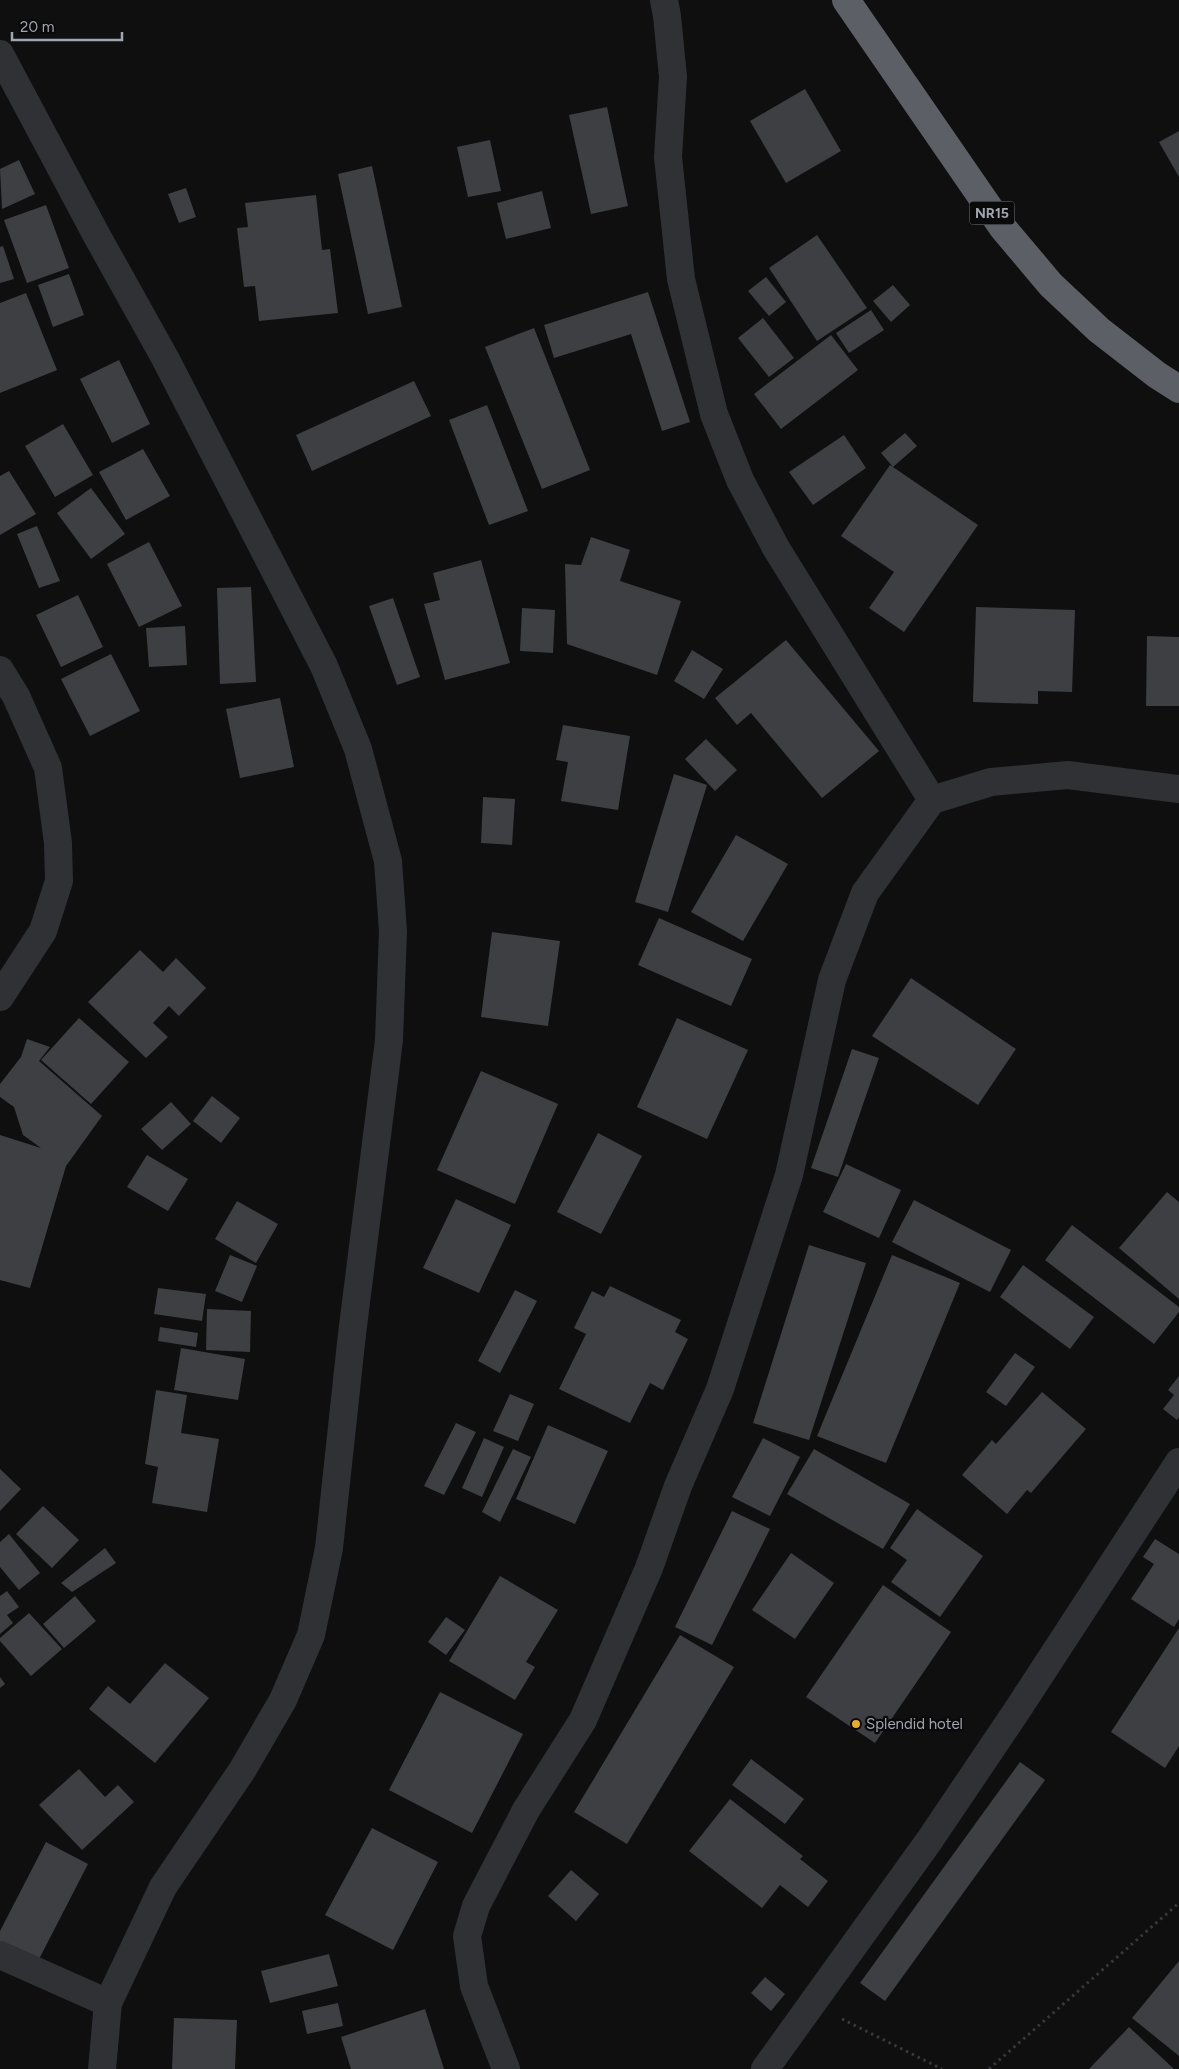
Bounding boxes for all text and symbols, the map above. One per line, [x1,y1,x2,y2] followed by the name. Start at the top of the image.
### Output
[12,10,122,42] scale bar
[20,18,54,36] text: 20 m
[970,202,1014,224] road number: NR15
[866,1715,963,1733] place label: Splendid hotel
[850,1718,862,1730] marker: Splendid hotel

